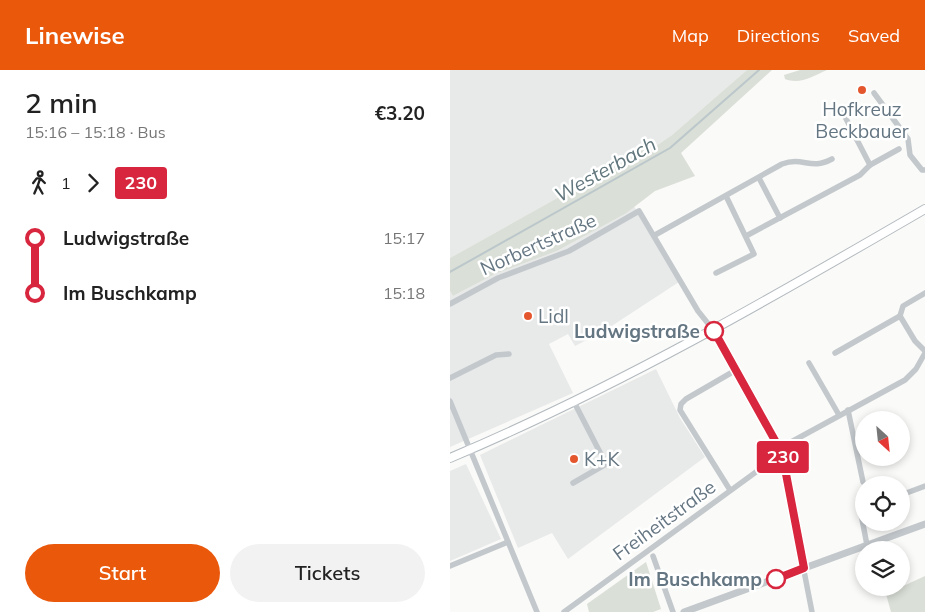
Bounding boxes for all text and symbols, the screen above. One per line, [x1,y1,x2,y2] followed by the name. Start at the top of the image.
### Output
[25,20,125,50] text: Linewise
[672,24,709,47] text: Map
[737,24,820,47] text: Directions
[848,24,900,47] text: Saved
[856,84,868,96] marker: Hofkreuz Beckbauer
[25,85,98,120] text: 2 min
[815,97,909,143] place label: Hofkreuz Beckbauer
[375,101,425,125] text: €3.20
[25,122,166,142] text: 15:16 – 15:18 · Bus
[550,131,660,207] water label: Westerbach
[25,169,53,197] icon: walk
[79,169,107,197] icon: forward
[125,171,157,194] text: 230
[61,173,71,193] text: 1
[476,208,600,280] street label: Norbertstraße
[63,226,189,250] text: Ludwigstraße
[383,228,425,248] text: 15:17
[63,281,197,305] text: Im Buschkamp
[383,283,425,303] text: 15:18
[538,304,569,328] place label: Lidl
[522,310,534,322] marker: Lidl
[574,319,700,343] place label: Ludwigstraße
[704,321,724,341] marker: Ludwigstraße
[855,411,910,466] north arrow
[855,411,910,596] map controls
[754,441,812,473] line badge: 230
[767,445,799,468] text: 230
[584,447,620,471] place label: K+K
[568,453,580,465] marker: K+K
[608,475,720,565] street label: Freiheitstraße
[855,476,910,531] button: locate
[855,541,910,596] button: layers
[25,544,220,602] button: Start
[230,544,425,602] button: Tickets
[628,567,762,591] place label: Im Buschkamp
[766,569,786,589] marker: Im Buschkamp

